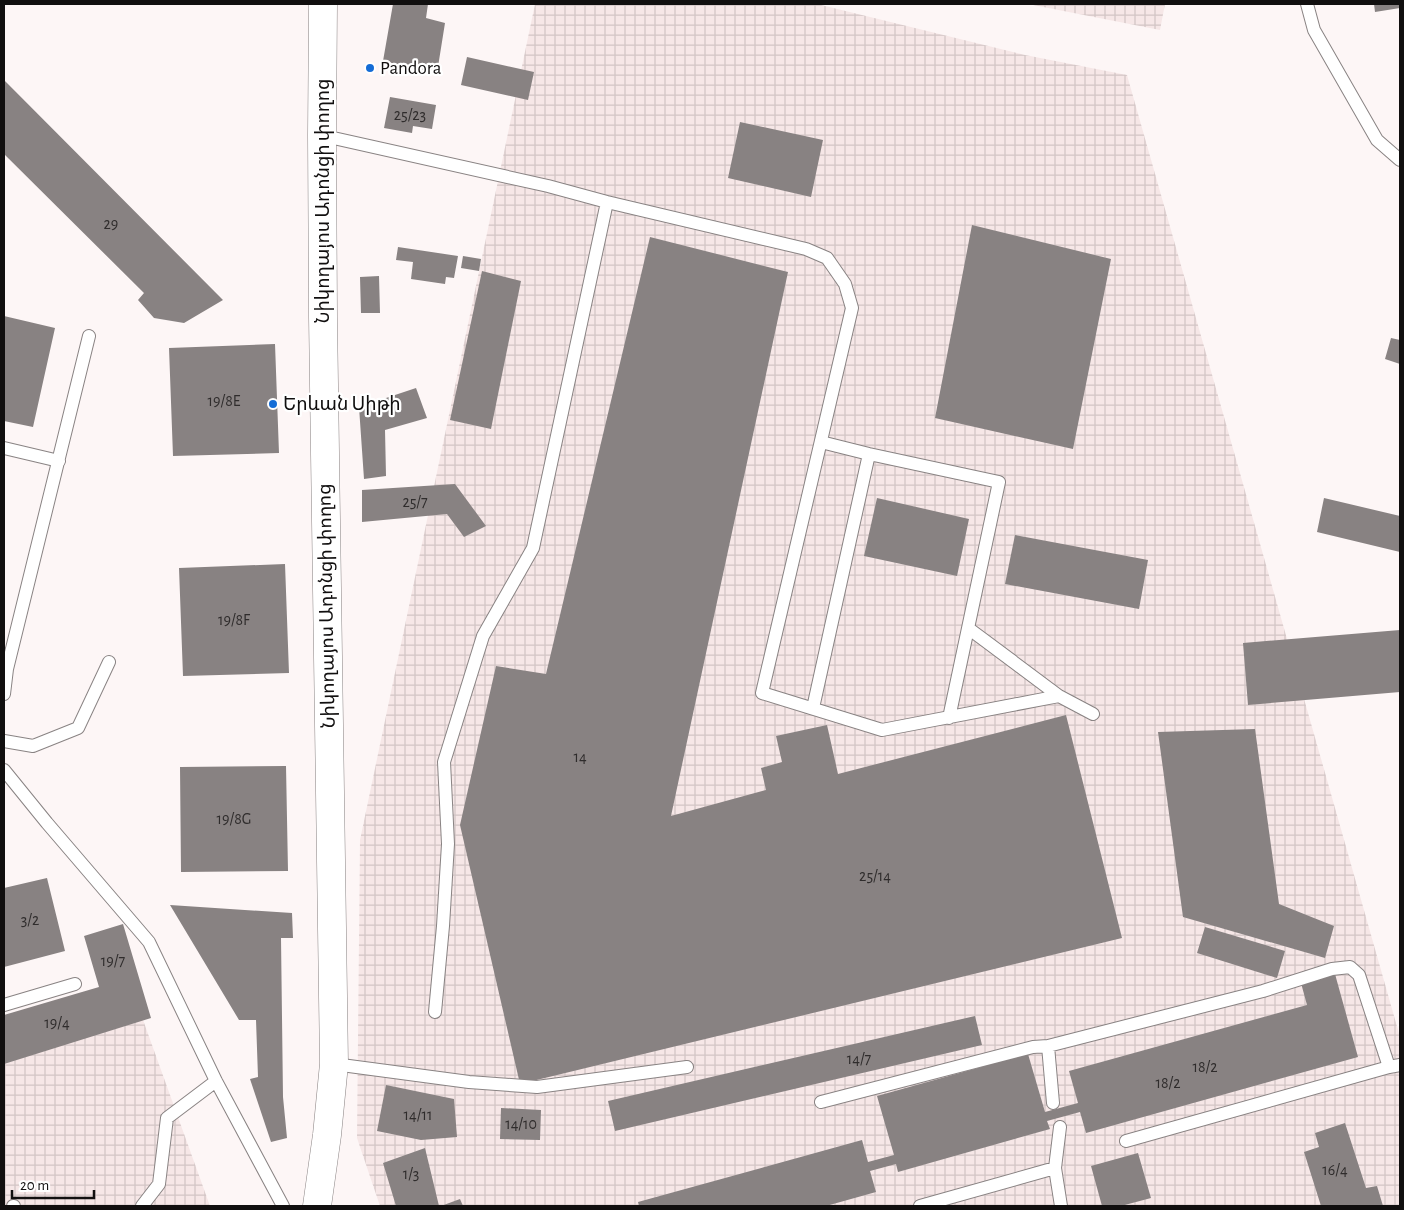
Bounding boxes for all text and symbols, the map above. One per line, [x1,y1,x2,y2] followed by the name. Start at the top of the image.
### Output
[380,59,442,78] place label: Pandora
[364,62,376,74] marker: Pandora
[313,79,334,323] street label: Նիկողայոս Ադոնցի փողոց
[394,107,426,123] house number: 25/23
[104,216,118,232] house number: 29
[208,393,241,409] house number: 19/8E
[283,394,401,415] place label: Երևան Սիթի
[267,398,279,410] marker: Երևան Սիթի
[314,483,340,729] street label: Նիկողայոս Ադոնցի փողոց
[402,494,428,510] house number: 25/7
[218,612,251,628] house number: 19/8F
[573,749,587,765] house number: 14
[217,811,251,827] house number: 19/8G
[859,868,891,884] house number: 25/14
[21,912,39,928] house number: 3/2
[101,953,125,969] house number: 19/7
[44,1015,70,1031] house number: 19/4
[847,1051,872,1067] house number: 14/7
[1193,1059,1217,1075] house number: 18/2
[1156,1075,1180,1091] house number: 18/2
[404,1107,432,1123] house number: 14/11
[505,1116,537,1132] house number: 14/10
[1322,1162,1348,1178] house number: 16/4
[403,1166,419,1182] house number: 1/3
[12,1168,95,1200] scale bar
[20,1178,49,1193] text: 20 m

